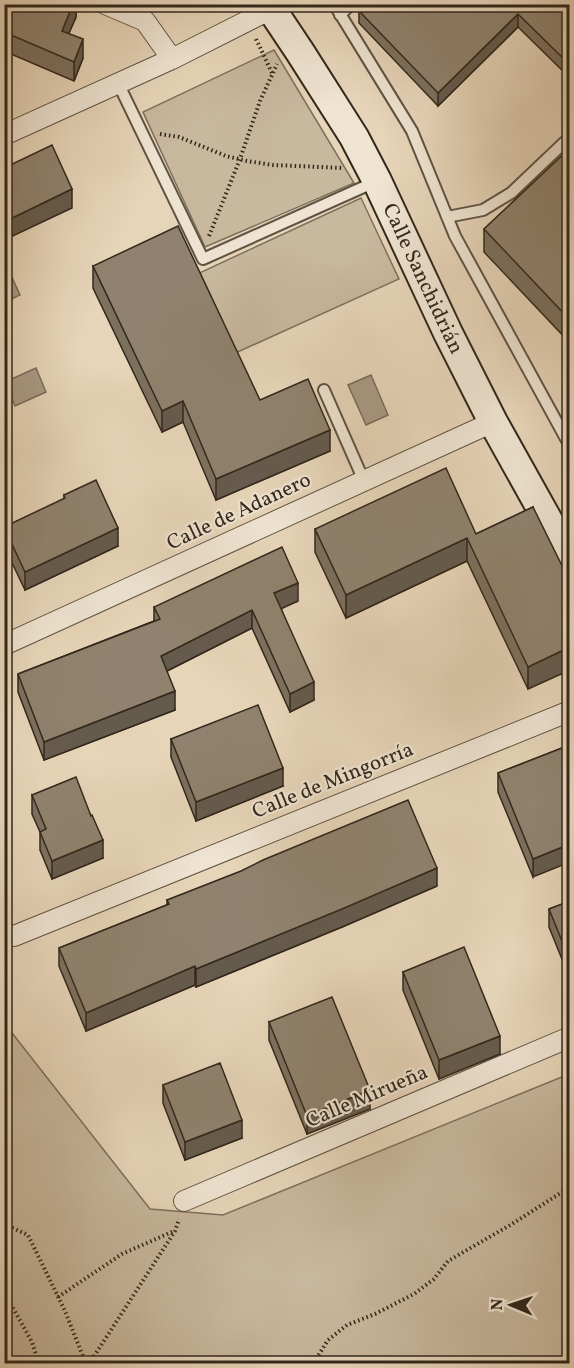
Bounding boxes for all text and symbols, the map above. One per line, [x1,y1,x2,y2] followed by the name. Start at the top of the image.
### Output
[375,199,471,359] street label: Calle Sanchidrián
[162,466,316,558] street label: Calle de Adanero
[248,735,418,827] street label: Calle de Mingorría
[301,1058,433,1136] street label: Calle Mirueña
[481,1275,541,1335] north arrow
[487,1298,509,1311] text: N

